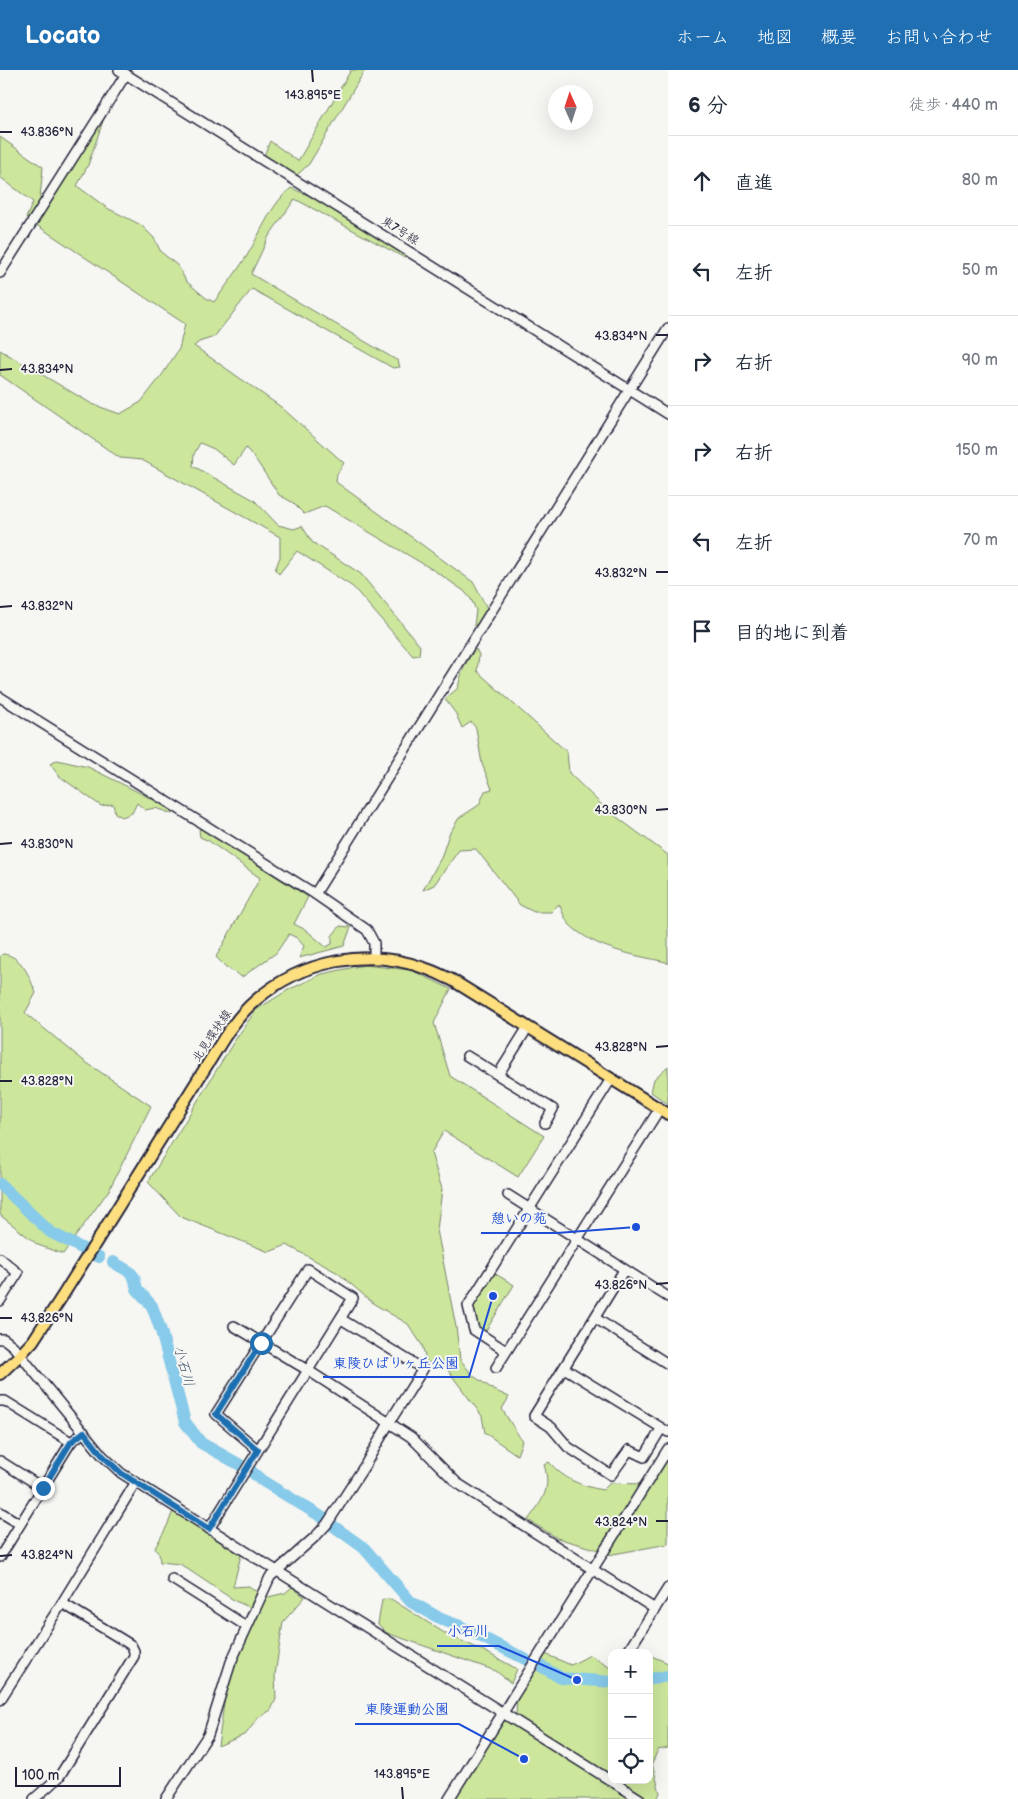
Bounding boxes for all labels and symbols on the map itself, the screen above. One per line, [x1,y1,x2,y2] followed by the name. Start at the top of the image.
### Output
[548,85,593,130] north arrow
[285,88,341,103] text: 143.895°E
[20,125,74,140] text: 43.836°N
[378,214,422,248] street label: 東7号線
[595,329,647,344] text: 43.834°N
[21,362,73,377] text: 43.834°N
[595,566,647,581] text: 43.832°N
[21,599,73,614] text: 43.832°N
[594,803,648,818] text: 43.830°N
[20,837,74,852] text: 43.830°N
[189,1007,235,1065] street label: 北見環状線
[595,1040,647,1055] text: 43.828°N
[21,1074,73,1089] text: 43.828°N
[481,1204,557,1233] callout: 憩いの苑
[491,1210,547,1227] text: 憩いの苑
[595,1278,647,1293] text: 43.826°N
[21,1311,73,1326] text: 43.826°N
[250,1332,273,1355] route start
[170,1343,198,1389] water label: 小石川
[323,1348,469,1377] callout: 東陵ひばりヶ丘公園
[333,1355,459,1372] text: 東陵ひばりヶ丘公園
[32,1477,55,1500] route end
[595,1515,647,1530] text: 43.824°N
[21,1548,73,1563] text: 43.824°N
[437,1617,499,1646] callout: 小石川
[447,1623,489,1640] text: 小石川
[355,1695,459,1724] callout: 東陵運動公園
[365,1701,449,1718] text: 東陵運動公園
[15,1764,121,1787] scale bar
[374,1767,430,1782] text: 143.895°E

